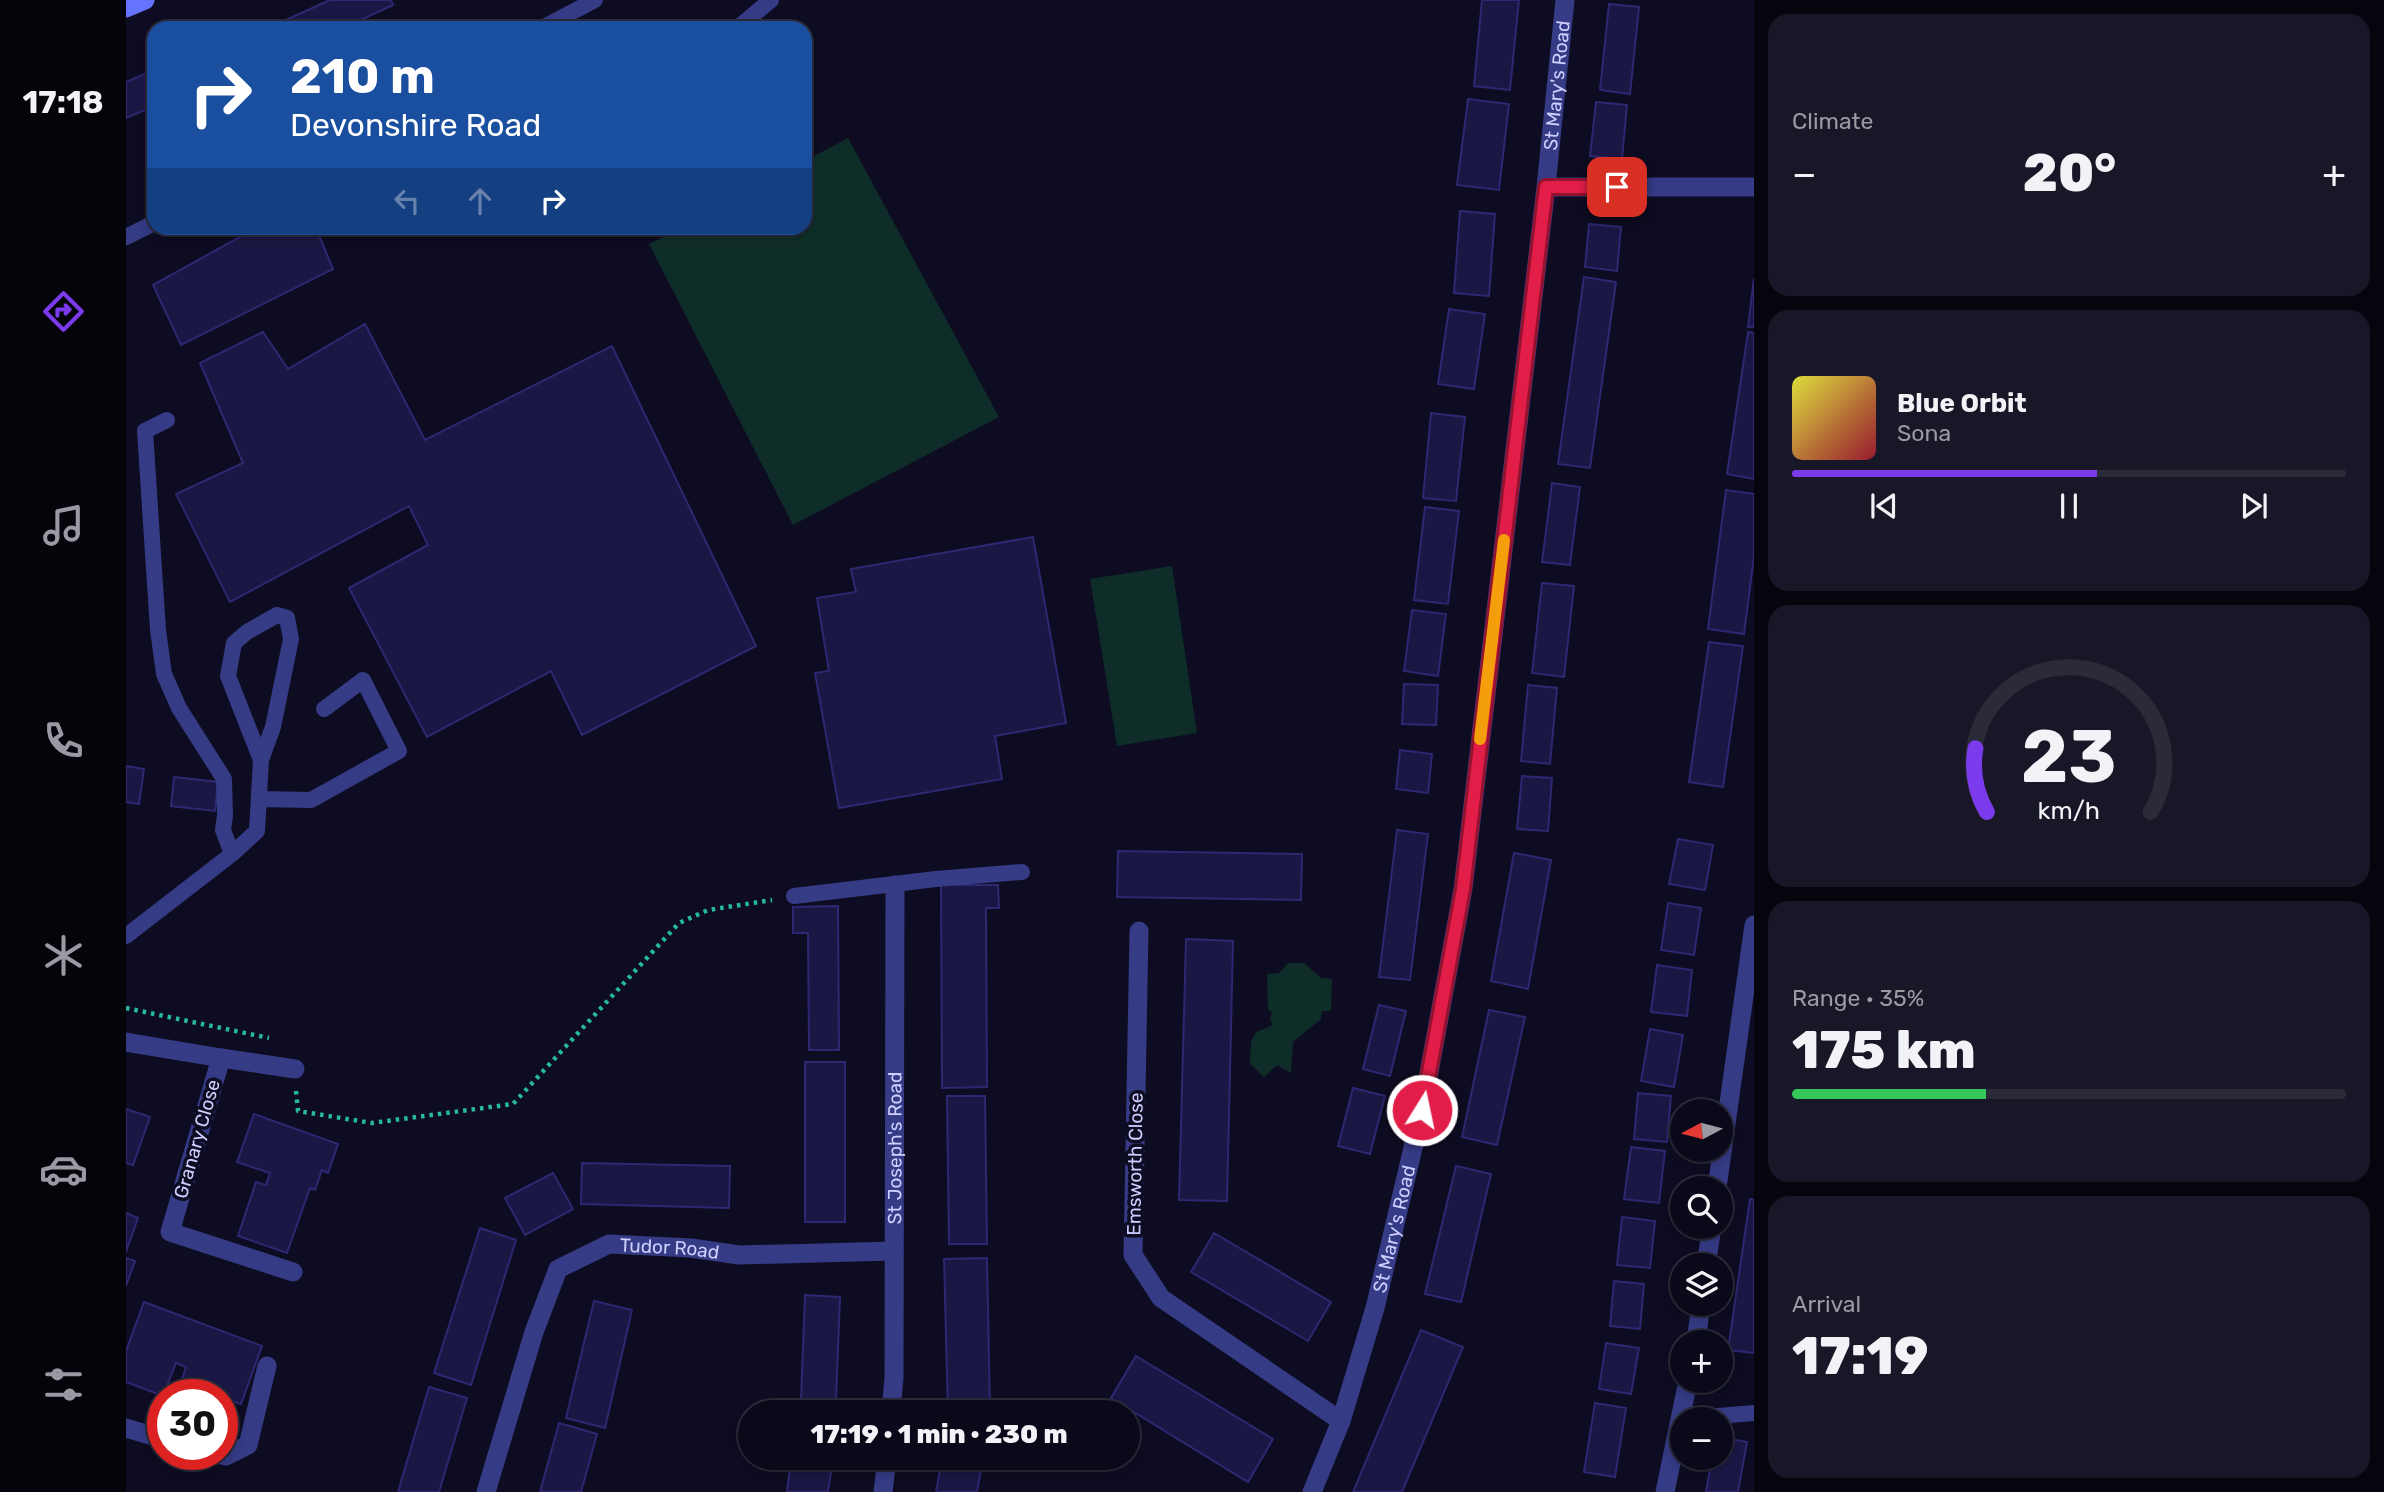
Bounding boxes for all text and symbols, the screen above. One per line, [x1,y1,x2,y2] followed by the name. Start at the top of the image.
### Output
[1538,19,1574,151] street label: St Mary's Road
[290,47,435,105] text: 210 m
[175,49,266,140] icon: right
[22,83,104,121] text: 17:18
[290,106,541,144] text: Devonshire Road
[1792,107,1873,135] text: Climate
[2023,142,2116,204] text: 20°
[1792,151,1817,197] text: −
[2322,151,2346,197] text: +
[1587,157,1647,217] pin
[1598,168,1636,206] icon: arrive
[388,182,426,220] icon: left
[461,182,499,220] icon: ahead
[534,182,572,220] icon: right
[39,287,88,336] icon: directions
[1897,388,2027,419] text: Blue Orbit
[1897,419,1951,447] text: Sona
[1865,487,1903,525] icon: previous
[2050,487,2088,525] icon: pause
[2235,487,2273,525] icon: next
[39,501,88,550] icon: music
[2021,714,2117,800] text: 23
[39,716,88,765] icon: phone
[2038,796,2100,825] text: km/h
[39,931,88,980] icon: climate
[1792,984,1924,1012] text: Range · 35%
[1792,1019,1976,1081] text: 175 km
[883,1072,906,1225] street label: St Joseph's Road
[1385,1073,1459,1147] position arrow
[169,1077,225,1201] street label: Granary Close
[1122,1092,1148,1236] street label: Emsworth Close
[1670,1099,1732,1162] north arrow
[1670,1099,1733,1470] map controls
[39,1145,88,1194] icon: car
[1368,1163,1420,1295] street label: St Mary's Road
[1670,1176,1733,1239] button: search
[619,1233,721,1263] street label: Tudor Road
[1670,1253,1733,1316] button: layers
[1792,1290,1861,1318] text: Arrival
[1792,1325,1928,1387] text: 17:19
[1670,1330,1733,1393] button: +
[39,1360,88,1409] icon: filters
[147,1379,238,1470] speed limit sign: 30
[1670,1407,1733,1470] button: −
[810,1419,1068,1450] text: 17:19 · 1 min · 230 m

